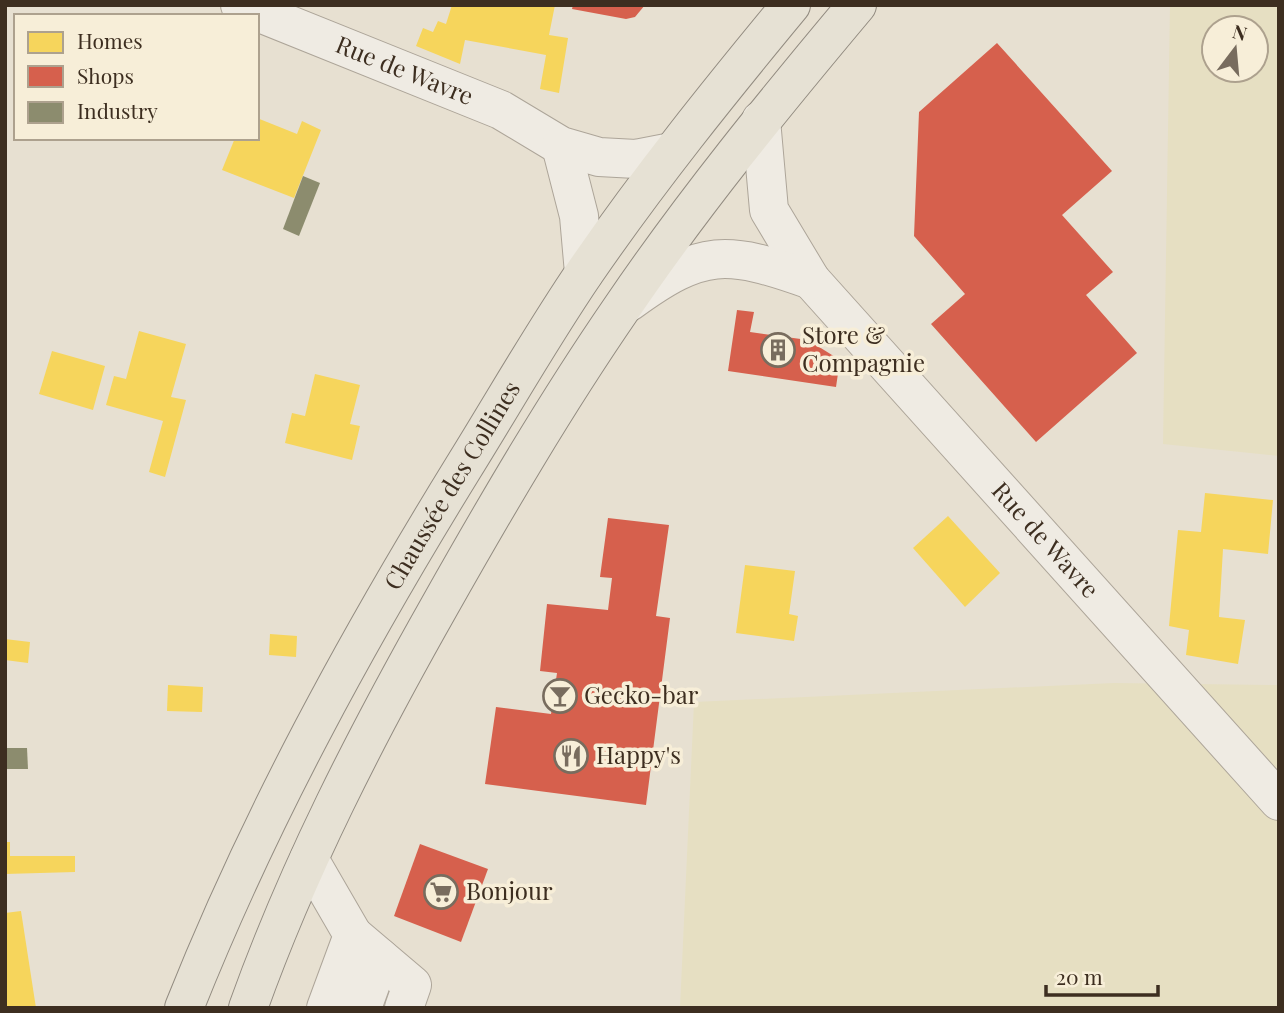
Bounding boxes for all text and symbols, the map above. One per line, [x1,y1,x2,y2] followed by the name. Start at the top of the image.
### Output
[14,14,259,140] legend
[1200,14,1270,84] north arrow
[1230,17,1250,46] text: N
[77,26,143,54] text: Homes
[332,27,478,111] street label: Rue de Wavre
[77,61,134,89] text: Shops
[77,96,158,124] text: Industry
[802,318,925,378] place label: Store & Compagnie
[759,331,797,369] building icon: Store & Compagnie
[376,374,526,595] street label: Chaussée des Collines
[986,474,1107,604] street label: Rue de Wavre
[541,677,579,715] bar icon: Gecko-bar
[584,678,699,710] place label: Gecko-bar
[552,737,590,775] restaurant icon: Happy's
[596,738,681,770] place label: Happy's
[422,873,460,911] supermarket icon: Bonjour
[466,874,553,906] place label: Bonjour
[1046,954,1158,998] scale bar
[1056,962,1103,990] text: 20 m

